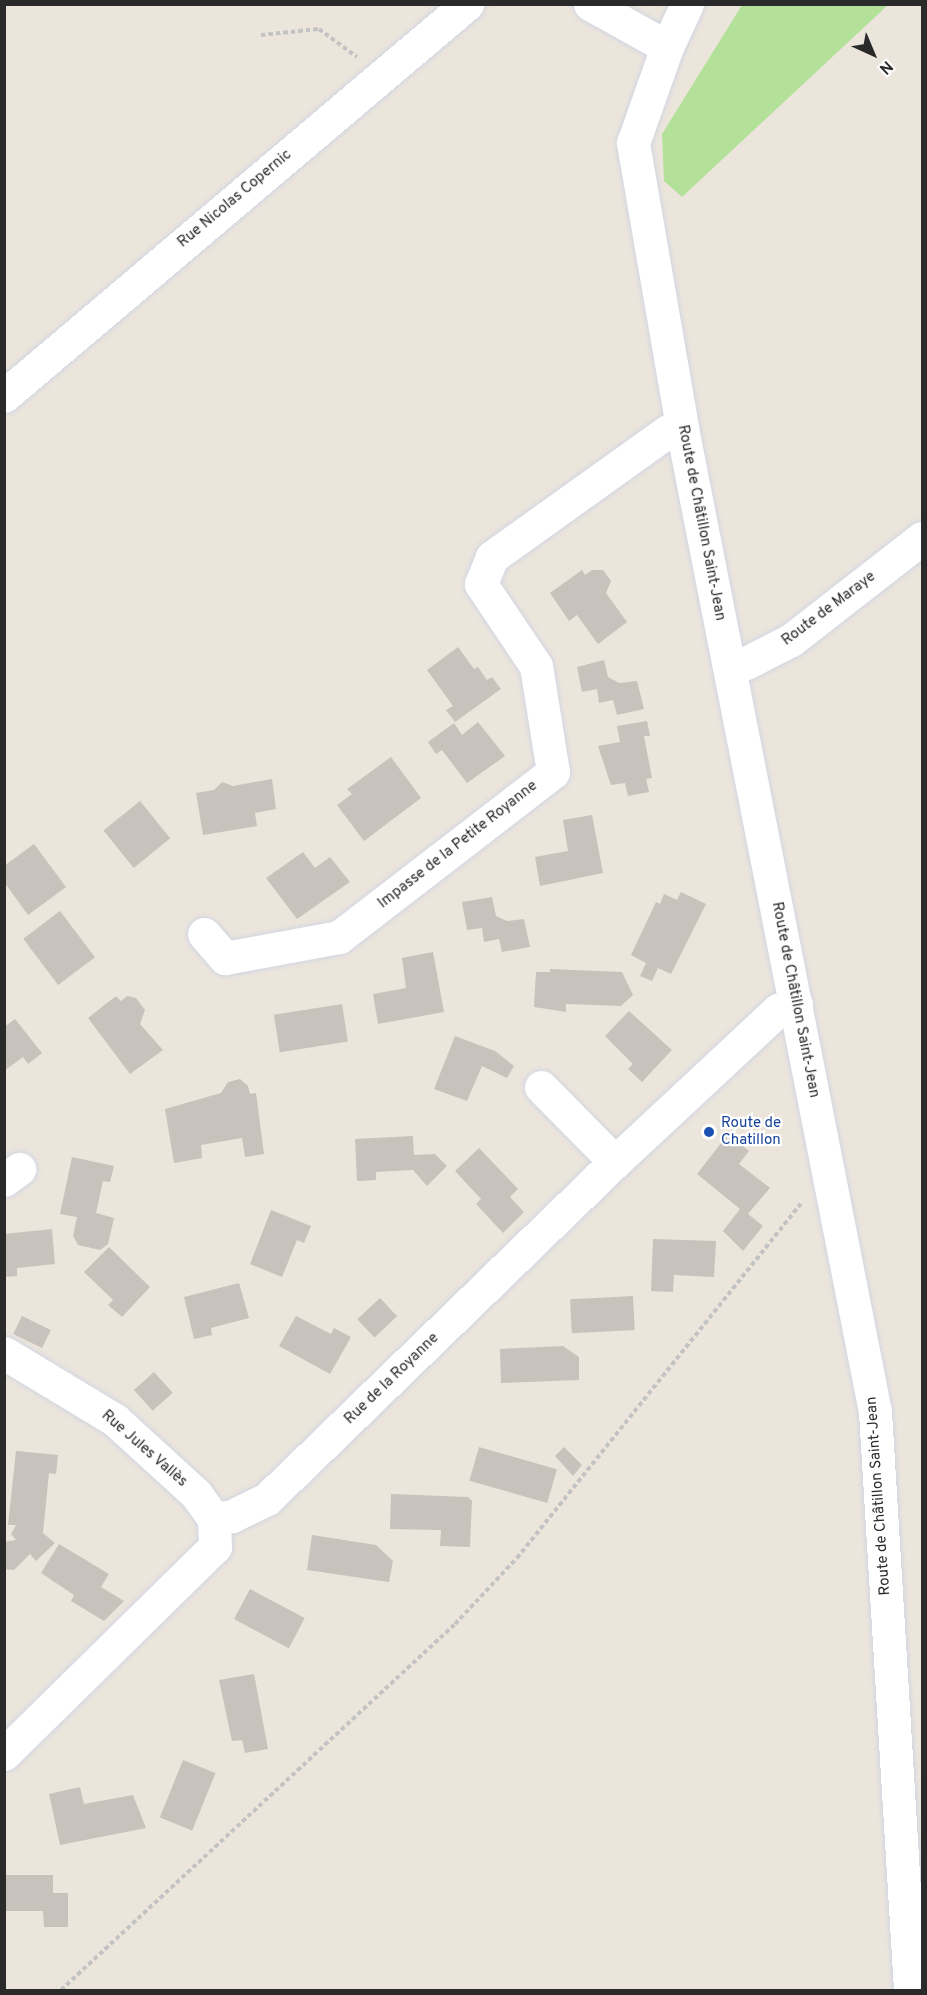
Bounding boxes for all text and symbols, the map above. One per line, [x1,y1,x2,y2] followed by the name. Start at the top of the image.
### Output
[843,24,903,84] north arrow
[874,56,897,78] text: N
[174,146,296,252] street label: Rue Nicolas Copernic
[673,423,729,623] street label: Route de Châtillon Saint-Jean
[779,568,879,650] street label: Route de Maraye
[375,777,541,913] street label: Impasse de la Petite Royanne
[767,900,823,1100] street label: Route de Châtillon Saint-Jean
[721,1114,781,1149] place label: Route de Chatillon
[702,1125,716,1139] marker: Route de Chatillon
[341,1329,443,1429] street label: Rue de la Royanne
[863,1396,895,1596] street label: Route de Châtillon Saint-Jean
[97,1407,191,1491] street label: Rue Jules Vallès

